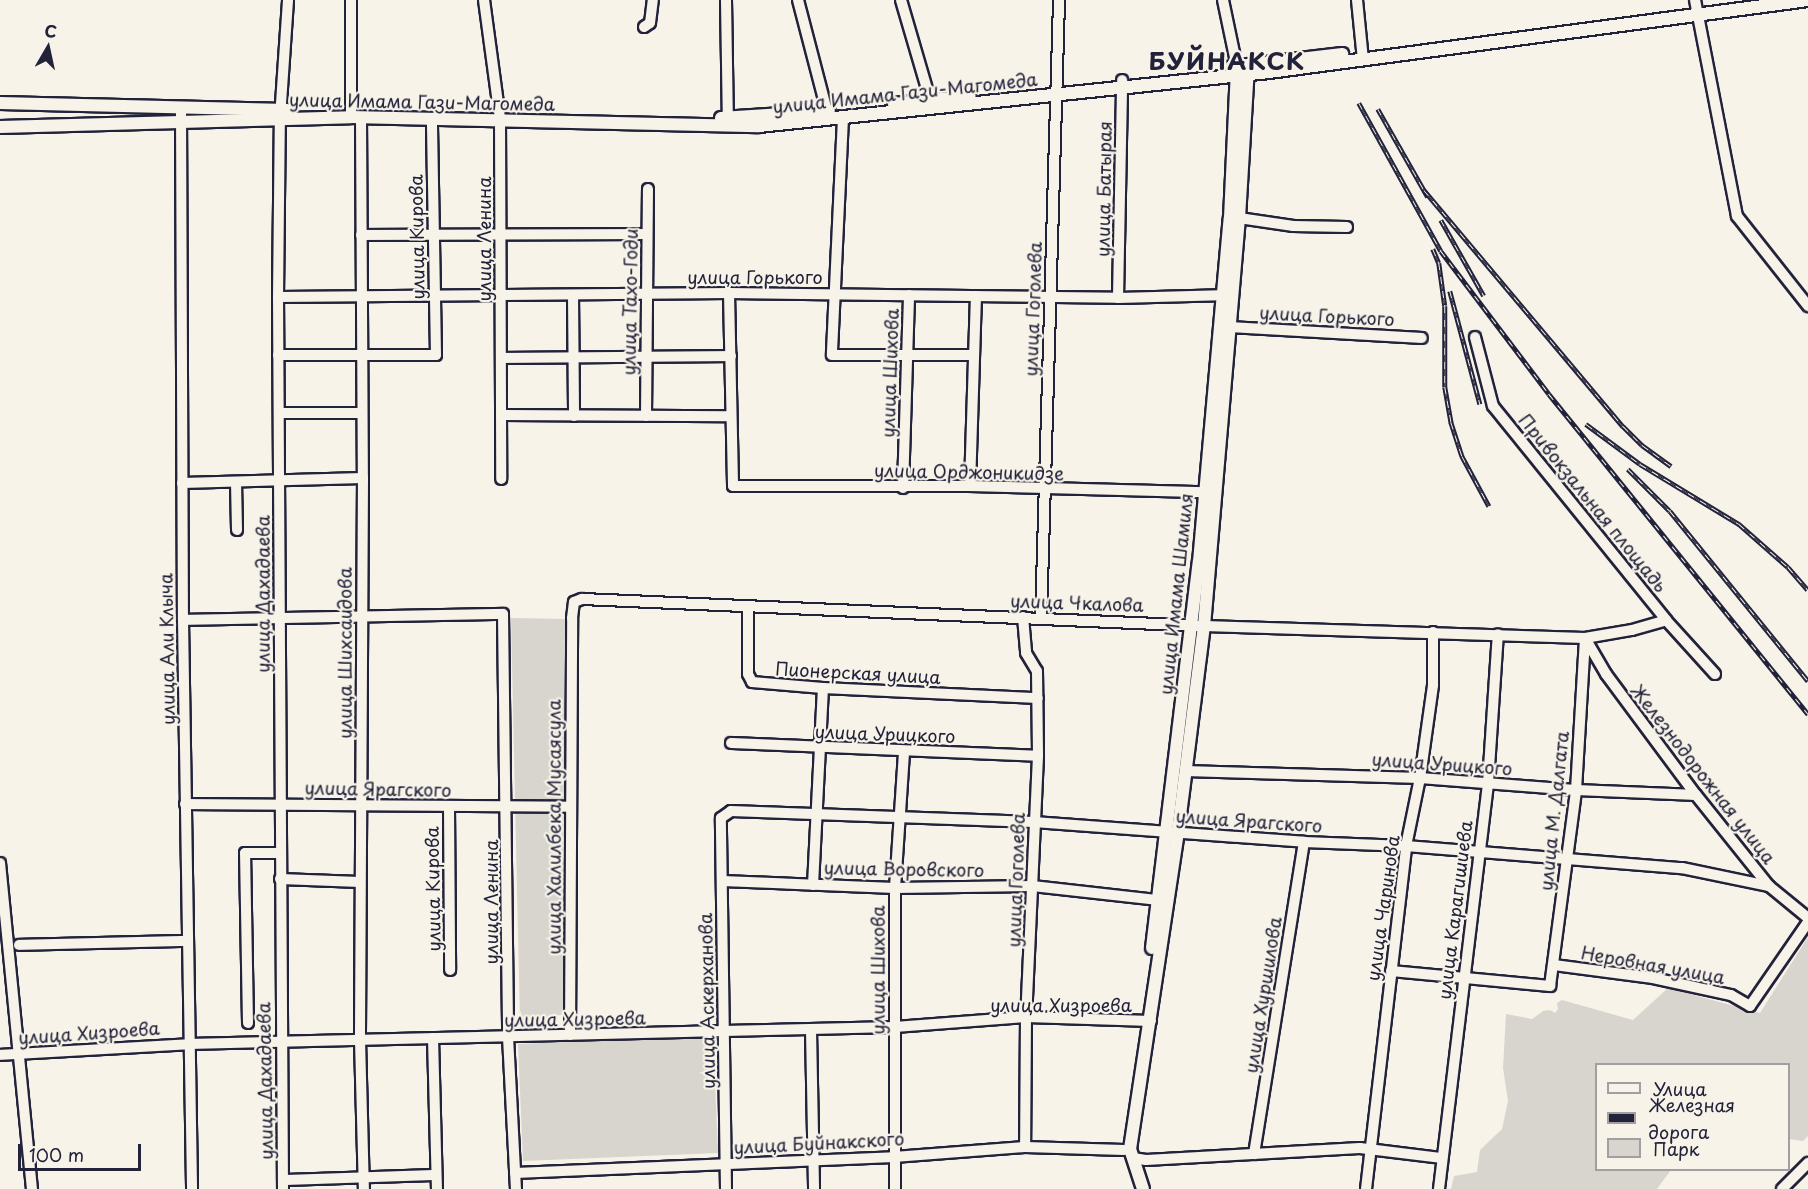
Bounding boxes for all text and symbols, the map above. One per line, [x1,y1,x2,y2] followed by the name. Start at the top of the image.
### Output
[43,17,59,43] text: С
[18,18,78,78] north arrow
[1150,47,1304,75] district label: БУЙНАКСК
[770,68,1040,118] street label: улица Имама Гази-Магомеда
[287,89,557,115] street label: улица Имама Гази-Магомеда
[1092,121,1116,257] street label: улица Батырая
[405,174,429,300] street label: улица Кирова
[473,176,495,302] street label: улица Ленина
[618,228,642,376] street label: улица Тахо-Годи
[1020,241,1046,377] street label: улица Гоголева
[687,266,823,288] street label: улица Горького
[1258,302,1396,330] street label: улица Горького
[877,308,903,438] street label: улица Шихова
[1514,409,1672,597] street label: Привокзальная площадь
[873,460,1065,484] street label: улица Орджоникидзе
[1155,491,1197,697] street label: улица Имама Шамиля
[252,515,274,673] street label: улица Дахадаева
[334,567,356,739] street label: улица Шихсаидова
[155,571,179,727] street label: улица Али Клыча
[1009,590,1145,616] street label: улица Чкалова
[774,658,942,688] street label: Пионерская улица
[1626,679,1780,869] street label: Железнодорожная улица
[543,699,565,955] street label: улица Халилбека Мусаясула
[814,721,956,747] street label: улица Урицкого
[1535,730,1573,892] street label: улица М. Далгата
[1370,748,1514,780] street label: улица Урицкого
[304,777,452,801] street label: улица Ярагского
[1174,805,1324,837] street label: улица Ярагского
[1003,812,1029,948] street label: улица Гоголева
[1433,819,1477,1001] street label: улица Карагишиева
[421,826,445,952] street label: улица Кирова
[1362,834,1404,982] street label: улица Чаринова
[480,839,502,965] street label: улица Ленина
[823,857,985,881] street label: улица Воровского
[867,905,889,1035] street label: улица Шихова
[695,912,719,1090] street label: улица Аскерханова
[1240,915,1286,1075] street label: улица Хуршилова
[1579,942,1727,988] street label: Неровная улица
[990,994,1132,1016] street label: улица Хизроева
[253,1002,277,1160] street label: улица Дахадаева
[503,1007,647,1031] street label: улица Хизроева
[17,1017,161,1049] street label: улица Хизроева
[1595,1063,1790,1171] legend
[1653,1075,1707,1102] text: Улица
[1648,1091,1735,1145] text: Железная дорога
[733,1128,905,1158] street label: улица Буйнакского
[21,1132,144,1170] scale bar
[1653,1135,1699,1162] text: Парк
[29,1141,84,1168] text: 100 m

